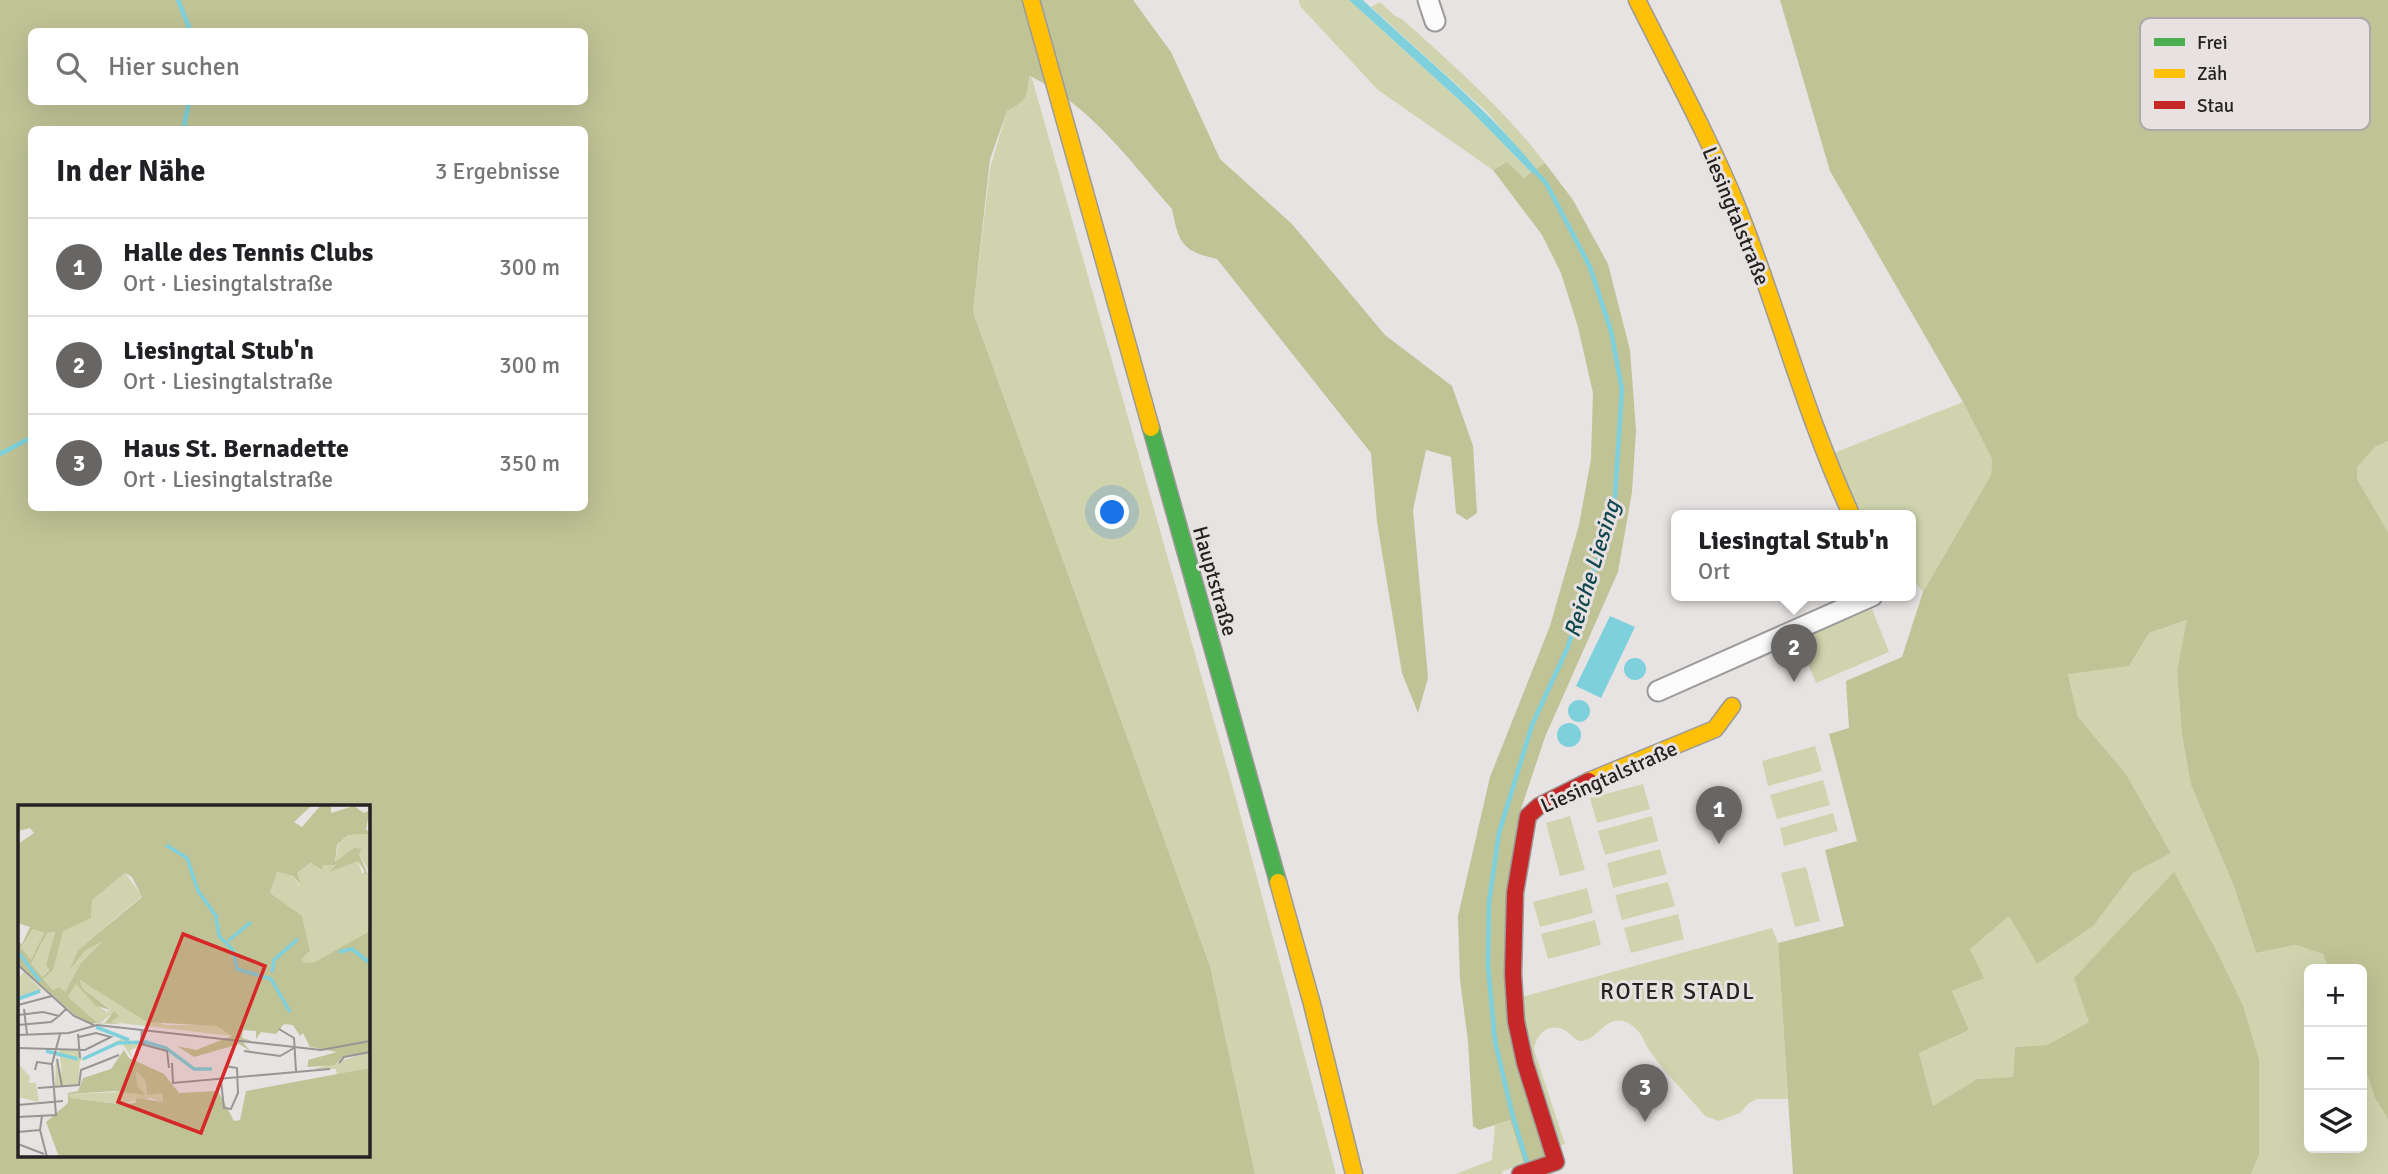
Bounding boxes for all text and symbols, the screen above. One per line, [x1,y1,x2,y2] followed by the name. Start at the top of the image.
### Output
[2140,18,2370,130] legend
[28,28,588,105] search box
[2197,31,2228,55] text: Frei
[52,48,90,86] icon: search
[108,51,240,83] text: Hier suchen
[2197,62,2227,86] text: Zäh
[2197,94,2234,118] text: Stau
[1696,143,1776,289] street label: Liesingtalstraße
[56,153,205,190] text: In der Nähe
[435,157,560,186] text: 3 Ergebnisse
[123,237,373,269] text: Halle des Tennis Clubs
[73,253,85,282] text: 1
[499,253,560,282] text: 300 m
[123,269,333,298] text: Ort · Liesingtalstraße
[123,335,314,367] text: Liesingtal Stub'n
[73,351,85,380] text: 2
[499,351,560,380] text: 300 m
[123,367,333,396] text: Ort · Liesingtalstraße
[123,433,349,465] text: Haus St. Bernadette
[73,449,85,478] text: 3
[499,449,560,478] text: 350 m
[123,465,333,494] text: Ort · Liesingtalstraße
[1095,495,1129,529] your location
[1557,495,1627,641] water label: Reiche Liesing
[1671,510,1916,601] popup
[1187,523,1243,639] street label: Hauptstraße
[1698,525,1889,557] text: Liesingtal Stub'n
[1698,557,1730,586] text: Ort
[1771,624,1817,682] pin: 2
[1537,735,1681,819] street label: Liesingtalstraße
[1696,786,1742,844] pin: 1
[18,805,369,1156] inset map
[2304,964,2367,1153] map controls
[2304,964,2367,1027] button: +
[1600,977,1756,1006] district label: ROTER STADL
[2304,1027,2367,1090] button: −
[1622,1064,1668,1122] pin: 3
[2304,1090,2367,1153] button: layers

